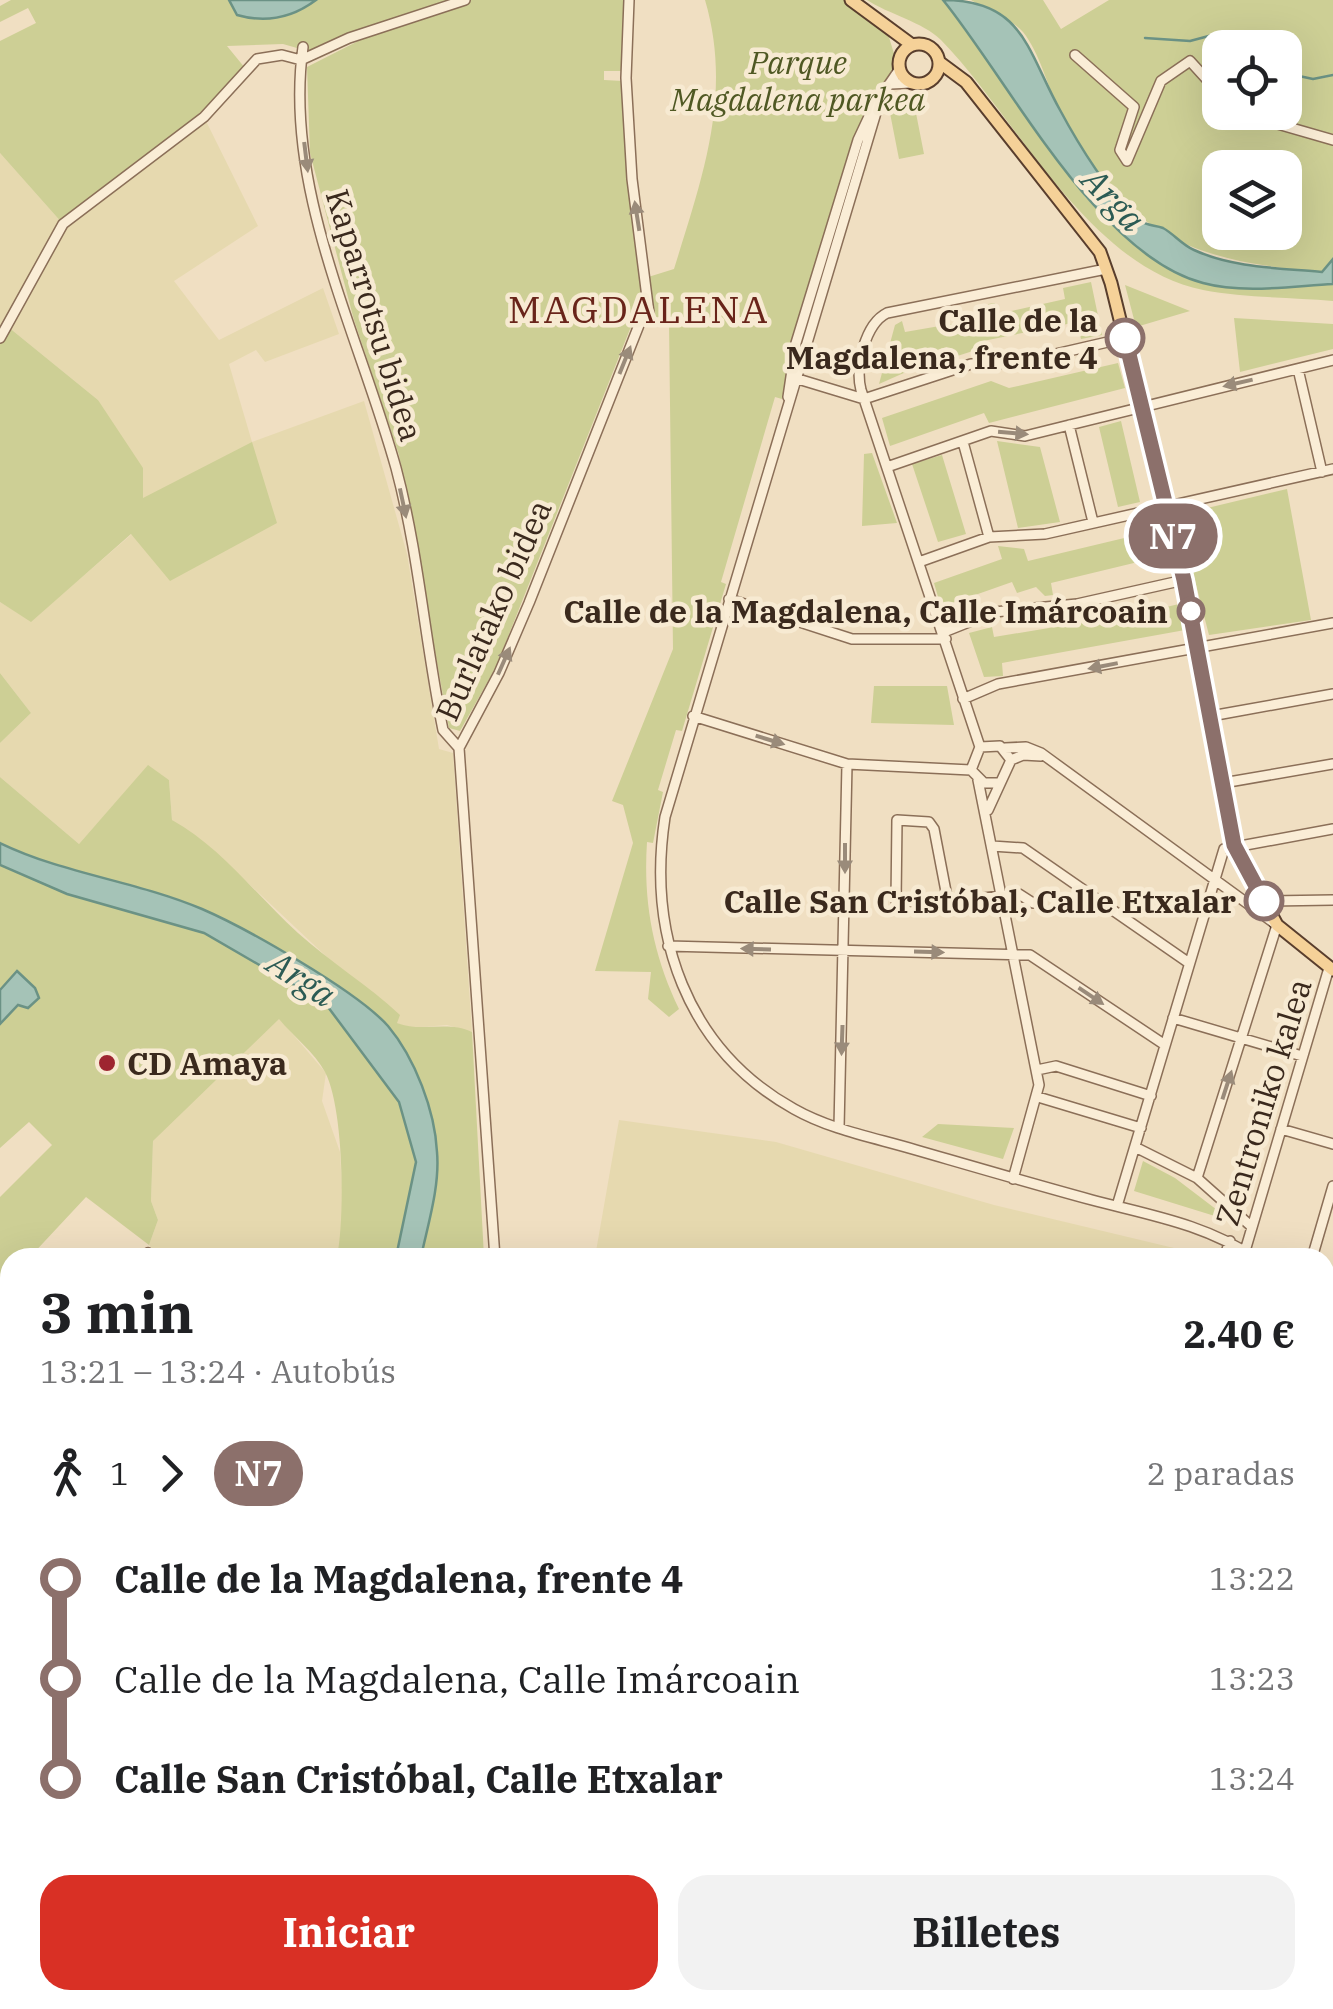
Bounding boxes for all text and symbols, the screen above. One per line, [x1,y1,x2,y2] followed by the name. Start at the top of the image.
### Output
[1202,30,1302,250] map controls
[1202,30,1302,130] button: locate
[669,41,926,120] park label: Parque Magdalena parkea
[298,142,314,173] one-way arrow
[1202,150,1302,250] button: layers
[1071,156,1156,241] water label: Arga
[317,184,433,446] street label: Kaparrotsu bidea
[629,200,645,232] one-way arrow
[508,284,770,333] district label: MAGDALENA
[786,299,1098,378] place label: Calle de la Magdalena, frente 4
[1106,319,1144,357] marker: Calle de la Magdalena, frente 4
[617,344,633,374] one-way arrow
[1222,376,1253,391] one-way arrow
[998,425,1029,441] one-way arrow
[396,488,412,519] one-way arrow
[425,493,561,727] street label: Burlatako bidea
[1128,504,1218,568] line badge: N7
[1149,513,1197,559] text: N7
[563,590,1168,632] place label: Calle de la Magdalena, Calle Imárcoain
[1178,598,1204,624] marker: Calle de la Magdalena, Calle Imárcoain
[496,647,512,676] one-way arrow
[1087,659,1118,674] one-way arrow
[755,733,786,748] one-way arrow
[837,842,853,874] one-way arrow
[723,880,1236,922] place label: Calle San Cristóbal, Calle Etxalar
[1245,882,1283,920] marker: Calle San Cristóbal, Calle Etxalar
[257,938,345,1017] water label: Arga
[740,940,772,956] one-way arrow
[914,945,946,961] one-way arrow
[1205,973,1321,1231] street label: Zentroniko kalea
[1077,986,1105,1005] one-way arrow
[833,1024,849,1056] one-way arrow
[127,1042,287,1084] place label: CD Amaya
[96,1052,118,1074] marker: CD Amaya
[1221,1070,1236,1100] one-way arrow
[40,1277,194,1348] text: 3 min
[1183,1309,1295,1358] text: 2.40 €
[40,1350,396,1392] text: 13:21 – 13:24 · Autobús
[40,1446,95,1501] icon: walk
[144,1446,199,1501] icon: forward
[234,1450,283,1496] text: N7
[110,1452,129,1494] text: 1
[1147,1452,1295,1494] text: 2 paradas
[114,1554,684,1603] text: Calle de la Magdalena, frente 4
[1209,1557,1295,1599] text: 13:22
[114,1654,800,1703] text: Calle de la Magdalena, Calle Imárcoain
[1209,1657,1295,1699] text: 13:23
[114,1754,723,1803] text: Calle San Cristóbal, Calle Etxalar
[1209,1757,1295,1799] text: 13:24
[40,1875,658,1990] button: Iniciar
[678,1875,1295,1990] button: Billetes

